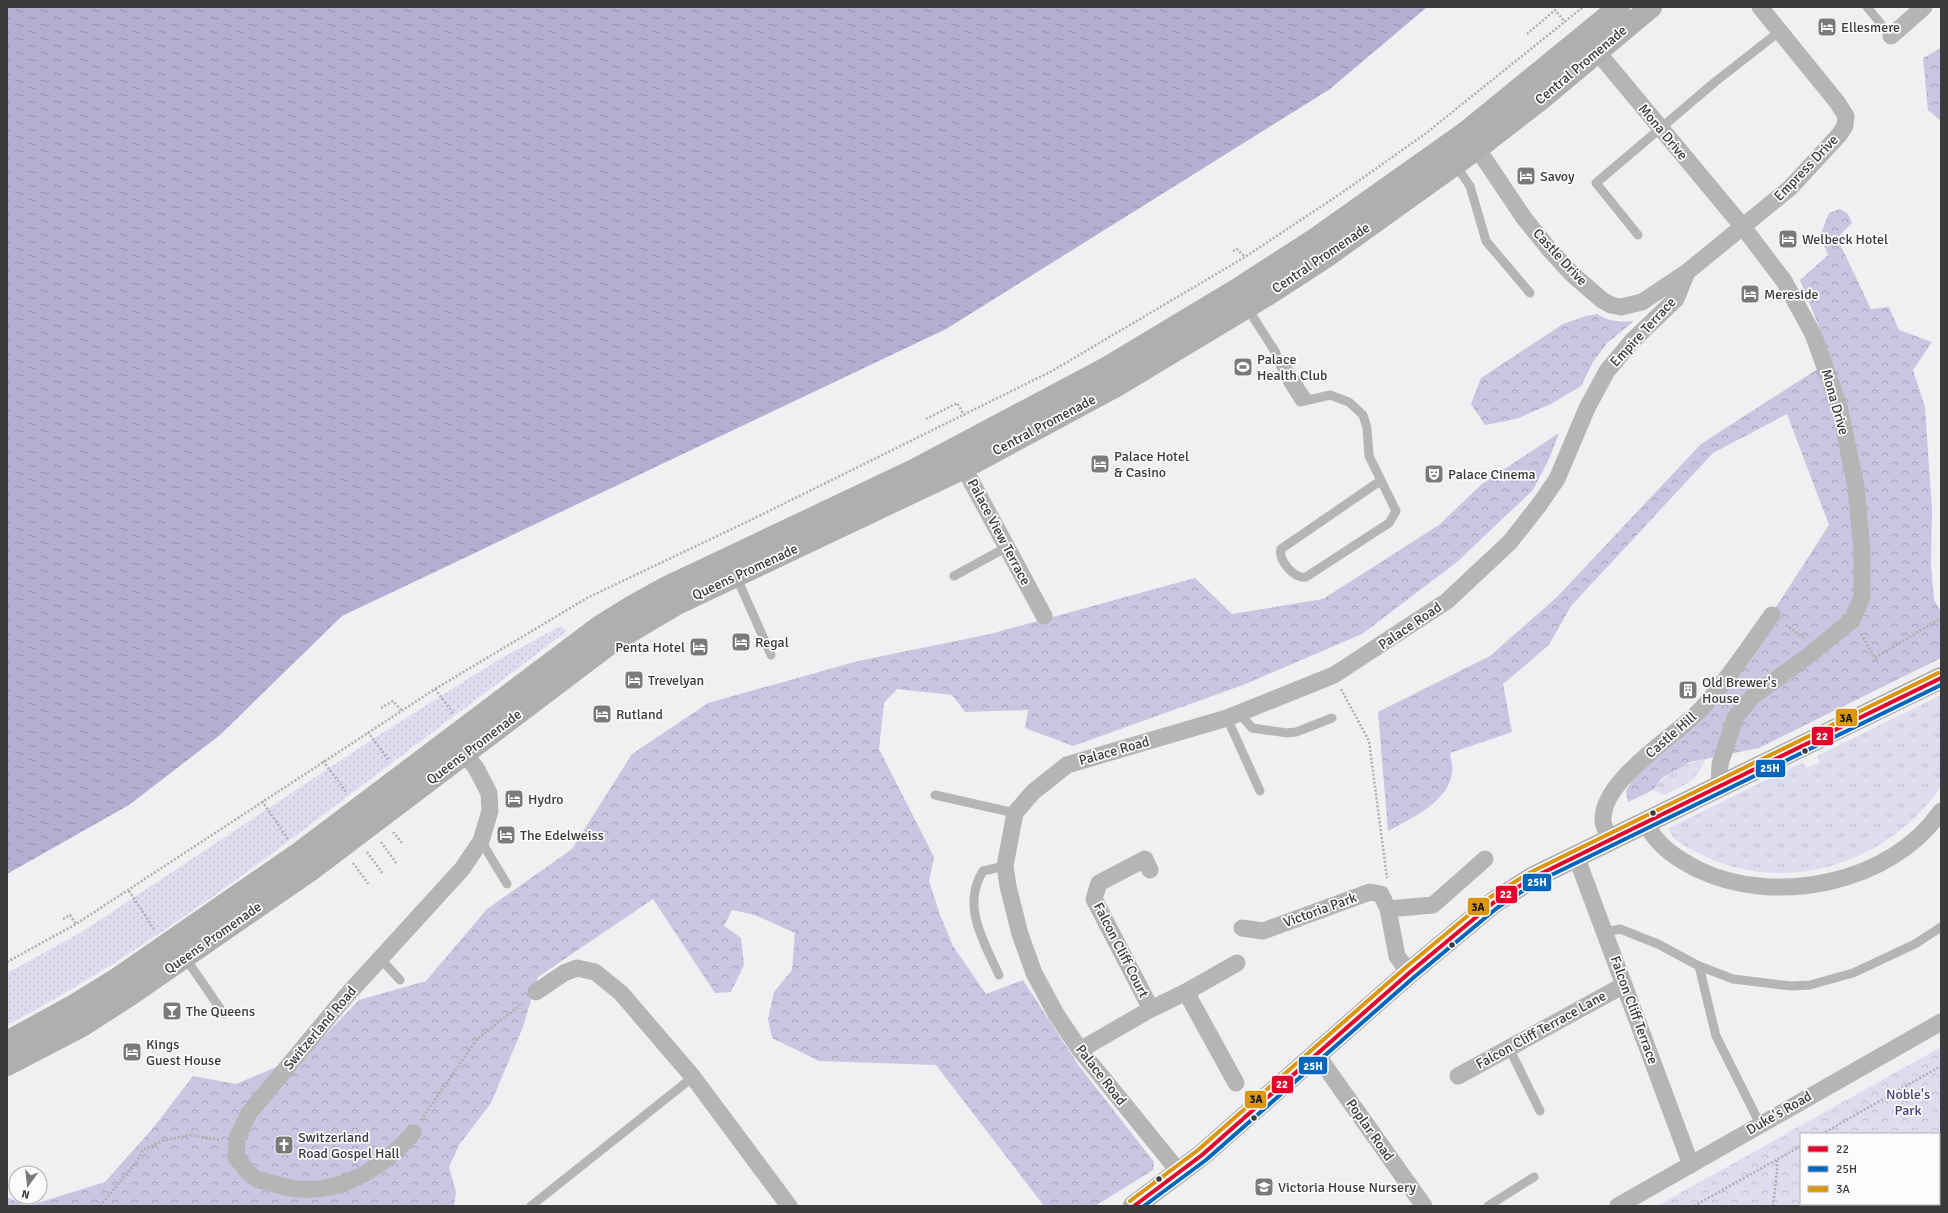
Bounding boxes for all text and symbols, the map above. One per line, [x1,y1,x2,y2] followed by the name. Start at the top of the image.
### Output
[1816,16,1838,38] hotel icon: Ellesmere
[1841,19,1900,36] place label: Ellesmere
[1532,22,1630,108] street label: Central Promenade
[1635,101,1691,163] street label: Mona Drive
[1770,132,1842,204] street label: Empress Drive
[1515,165,1537,187] hotel icon: Savoy
[1540,168,1575,185] place label: Savoy
[1269,219,1373,297] street label: Central Promenade
[1529,225,1591,289] street label: Castle Drive
[1777,228,1799,250] hotel icon: Welbeck Hotel
[1802,231,1888,248] place label: Welbeck Hotel
[1739,283,1761,305] hotel icon: Mereside
[1764,286,1819,303] place label: Mereside
[1607,294,1679,370] street label: Empire Terrace
[1257,351,1327,384] place label: Palace Health Club
[1232,356,1254,378] sports icon: Palace Health Club
[1817,367,1853,437] street label: Mona Drive
[990,391,1098,459] street label: Central Promenade
[1114,448,1189,481] place label: Palace Hotel & Casino
[1089,453,1111,475] hotel icon: Palace Hotel & Casino
[1423,463,1445,485] theatre icon: Palace Cinema
[1448,466,1536,483] place label: Palace Cinema
[964,476,1034,588] street label: Palace View Terrace
[689,540,801,604] street label: Queens Promenade
[1375,599,1445,653] street label: Palace Road
[730,631,752,653] hotel icon: Regal
[755,634,789,651] place label: Regal
[688,636,710,658] hotel icon: Penta Hotel
[615,639,685,656] place label: Penta Hotel
[623,669,645,691] hotel icon: Trevelyan
[648,672,704,689] place label: Trevelyan
[1702,674,1777,707] place label: Old Brewer's House
[1677,679,1699,701] building icon: Old Brewer's House
[591,703,613,725] hotel icon: Rutland
[423,706,525,788] street label: Queens Promenade
[616,706,663,723] place label: Rutland
[1642,708,1700,762] street label: Castle Hill
[1835,708,1858,727] line badge: 3A
[1840,712,1852,725] text: 3A
[1811,726,1834,746] line badge: 22
[1816,730,1828,743] text: 22
[1077,733,1151,769] street label: Palace Road
[1800,746,1810,756] unlabelled marker
[1755,759,1786,778] line badge: 25H
[1760,762,1780,775] text: 25H
[503,788,525,810] hotel icon: Hydro
[528,791,563,808] place label: Hydro
[1648,808,1658,818] unlabelled marker
[495,824,517,846] hotel icon: The Edelweiss
[520,827,604,844] place label: The Edelweiss
[1522,873,1552,892] line badge: 25H
[1527,876,1547,889] text: 25H
[1495,885,1518,904] line badge: 22
[1500,888,1512,901] text: 22
[1281,889,1359,931] street label: Victoria Park
[1467,897,1490,916] line badge: 3A
[161,898,265,978] street label: Queens Promenade
[1090,900,1152,1000] street label: Falcon Cliff Court
[1472,901,1484,914] text: 3A
[1447,940,1457,950] unlabelled marker
[1606,953,1662,1067] street label: Falcon Cliff Terrace
[280,983,360,1073] street label: Switzerland Road
[1473,987,1609,1073] street label: Falcon Cliff Terrace Lane
[161,1000,183,1022] bar icon: The Queens
[186,1003,255,1020] place label: The Queens
[146,1036,221,1069] place label: Kings Guest House
[121,1041,143,1063] hotel icon: Kings Guest House
[1072,1041,1130,1109] street label: Palace Road
[1298,1056,1328,1075] line badge: 25H
[1303,1060,1323,1073] text: 25H
[1271,1075,1294,1094] line badge: 22
[1276,1078,1288,1091] text: 22
[1886,1086,1930,1119] park label: Noble's Park
[1743,1088,1815,1138] street label: Duke's Road
[1244,1090,1267,1109] line badge: 3A
[1250,1093,1262,1106] text: 3A
[1342,1096,1398,1164] street label: Poplar Road
[1249,1113,1259,1123] unlabelled marker
[298,1129,400,1162] place label: Switzerland Road Gospel Hall
[1800,1133,1940,1205] legend
[273,1134,295,1156] church icon: Switzerland Road Gospel Hall
[1836,1142,1849,1157] text: 22
[1836,1162,1857,1177] text: 25H
[8,1165,48,1205] north arrow
[1154,1174,1164,1184] unlabelled marker
[1253,1176,1275,1198] school or university icon: Victoria House Nursery
[1278,1179,1416,1196] place label: Victoria House Nursery
[1836,1182,1850,1197] text: 3A
[20,1187,31,1201] text: N

